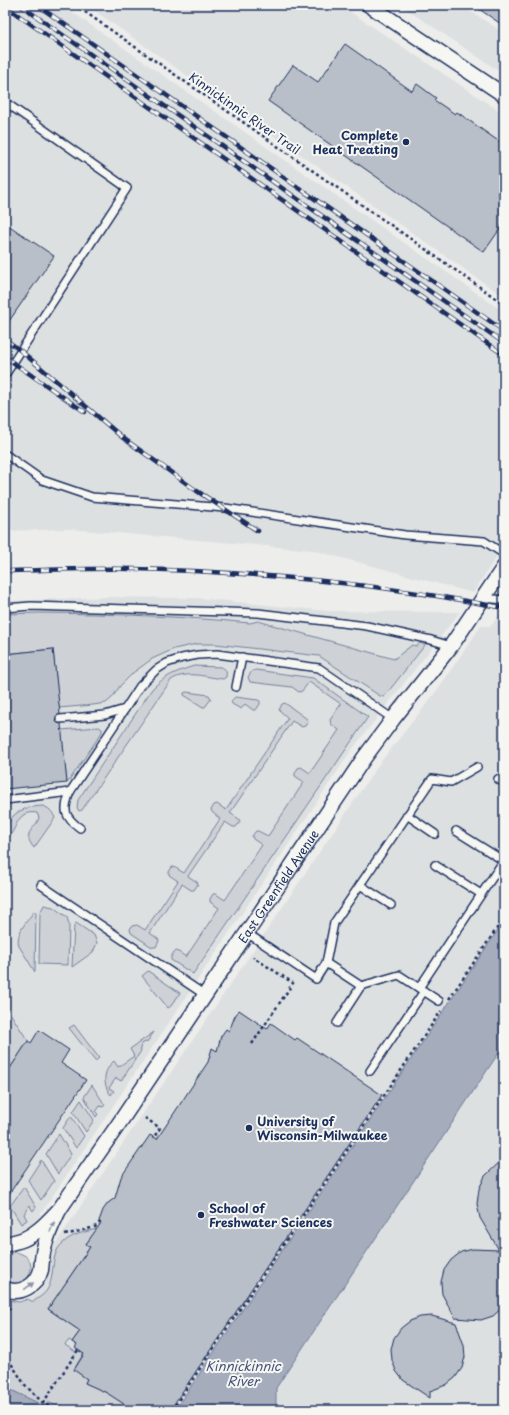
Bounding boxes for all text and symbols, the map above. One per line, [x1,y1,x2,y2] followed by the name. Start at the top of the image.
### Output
[186,68,304,158] street label: Kinnickinnic River Trail
[313,126,398,158] place label: Complete Heat Treating
[401,137,411,147] marker: Complete Heat Treating
[233,825,323,947] street label: East Greenfield Avenue
[257,1112,388,1144] place label: University of Wisconsin-Milwaukee
[244,1123,254,1133] marker: University of Wisconsin-Milwaukee
[209,1199,332,1231] place label: School of Freshwater Sciences
[196,1210,206,1220] marker: School of Freshwater Sciences
[49,1221,55,1233] one-way arrow
[23,1282,34,1290] one-way arrow
[205,1356,282,1390] water label: Kinnickinnic River

